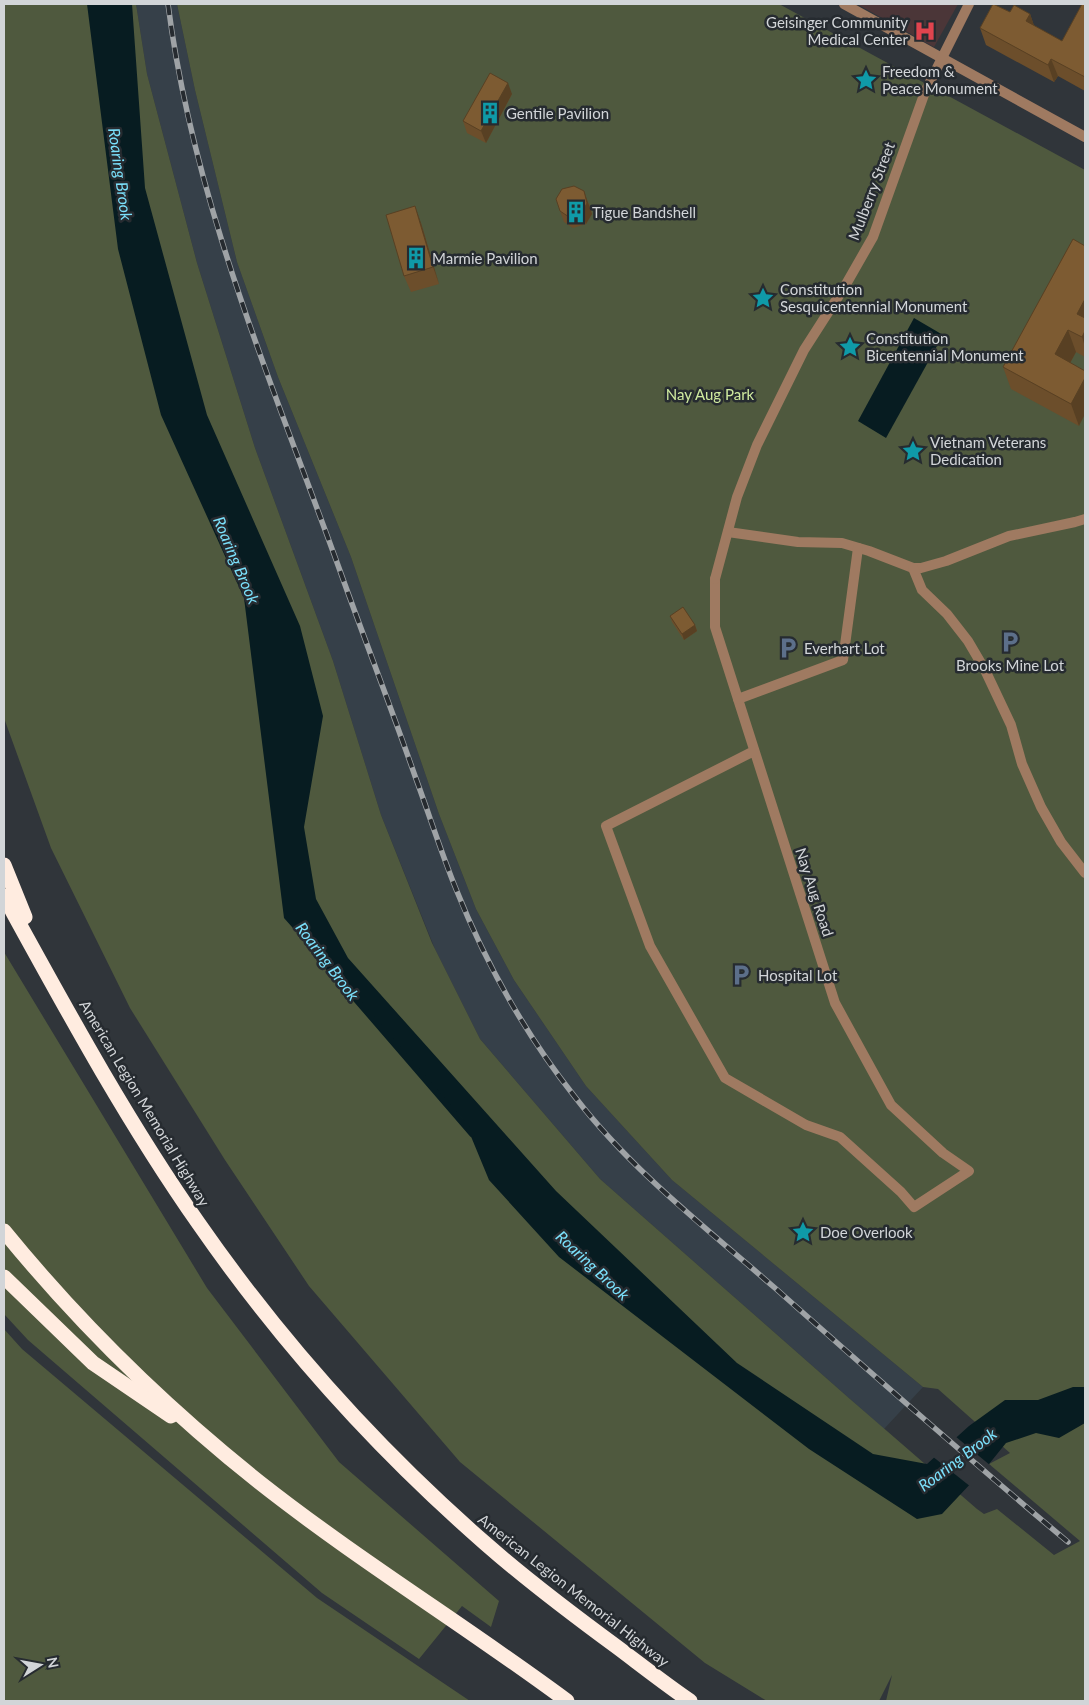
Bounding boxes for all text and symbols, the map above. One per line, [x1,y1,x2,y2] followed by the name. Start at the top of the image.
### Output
[766,13,909,48] place label: Geisinger Community Medical Center
[912,18,938,44] hospital icon: Geisinger Community Medical Center
[882,62,998,97] place label: Freedom & Peace Monument
[853,67,879,93] place icon: Freedom & Peace Monument
[477,100,503,126] building icon: Gentile Pavilion
[506,104,609,122] place label: Gentile Pavilion
[105,126,137,222] water label: Roaring Brook
[844,139,898,243] street label: Mulberry Street
[563,199,589,225] building icon: Tigue Bandshell
[592,203,696,221] place label: Tigue Bandshell
[403,245,429,271] building icon: Marmie Pavilion
[432,249,538,267] place label: Marmie Pavilion
[780,280,968,315] place label: Constitution Sesquicentennial Monument
[750,285,776,311] place icon: Constitution Sesquicentennial Monument
[866,329,1024,364] place label: Constitution Bicentennial Monument
[837,334,863,360] place icon: Constitution Bicentennial Monument
[666,385,755,403] park label: Nay Aug Park
[930,433,1046,468] place label: Vietnam Veterans Dedication
[900,438,926,464] place icon: Vietnam Veterans Dedication
[210,513,264,607] water label: Roaring Brook
[997,629,1023,655] parking icon: Brooks Mine Lot
[775,635,801,661] parking icon: Everhart Lot
[804,639,885,657] place label: Everhart Lot
[956,656,1065,674] place label: Brooks Mine Lot
[792,845,838,939] street label: Nay Aug Road
[292,918,364,1004] water label: Roaring Brook
[728,962,754,988] parking icon: Hospital Lot
[758,966,838,984] place label: Hospital Lot
[76,997,214,1210] street label: American Legion Memorial Highway
[790,1219,816,1245] place icon: Doe Overlook
[820,1223,913,1241] place label: Doe Overlook
[552,1226,634,1304] water label: Roaring Brook
[914,1423,1000,1495] water label: Roaring Brook
[475,1510,673,1670] street label: American Legion Memorial Highway
[15,1640,65,1690] north arrow
[44,1656,63,1669] text: N

